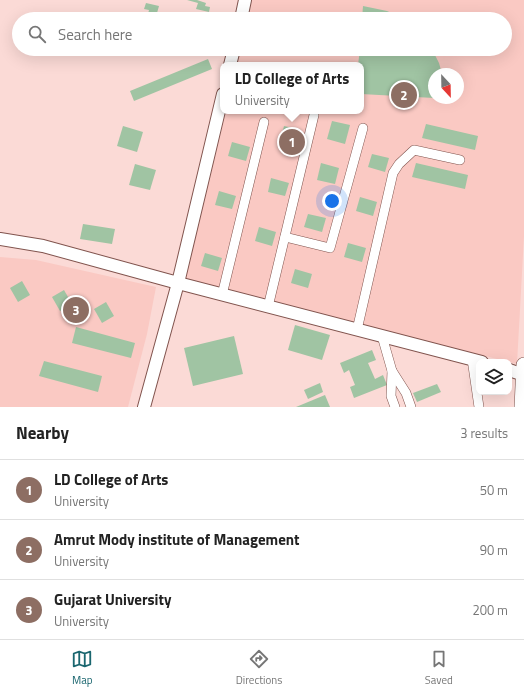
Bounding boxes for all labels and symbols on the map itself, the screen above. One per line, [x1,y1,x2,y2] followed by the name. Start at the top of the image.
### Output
[428,68,464,104] north arrow
[391,80,417,110] pin: 2
[279,127,305,157] pin: 1
[322,191,342,211] your location
[63,295,89,325] pin: 3

